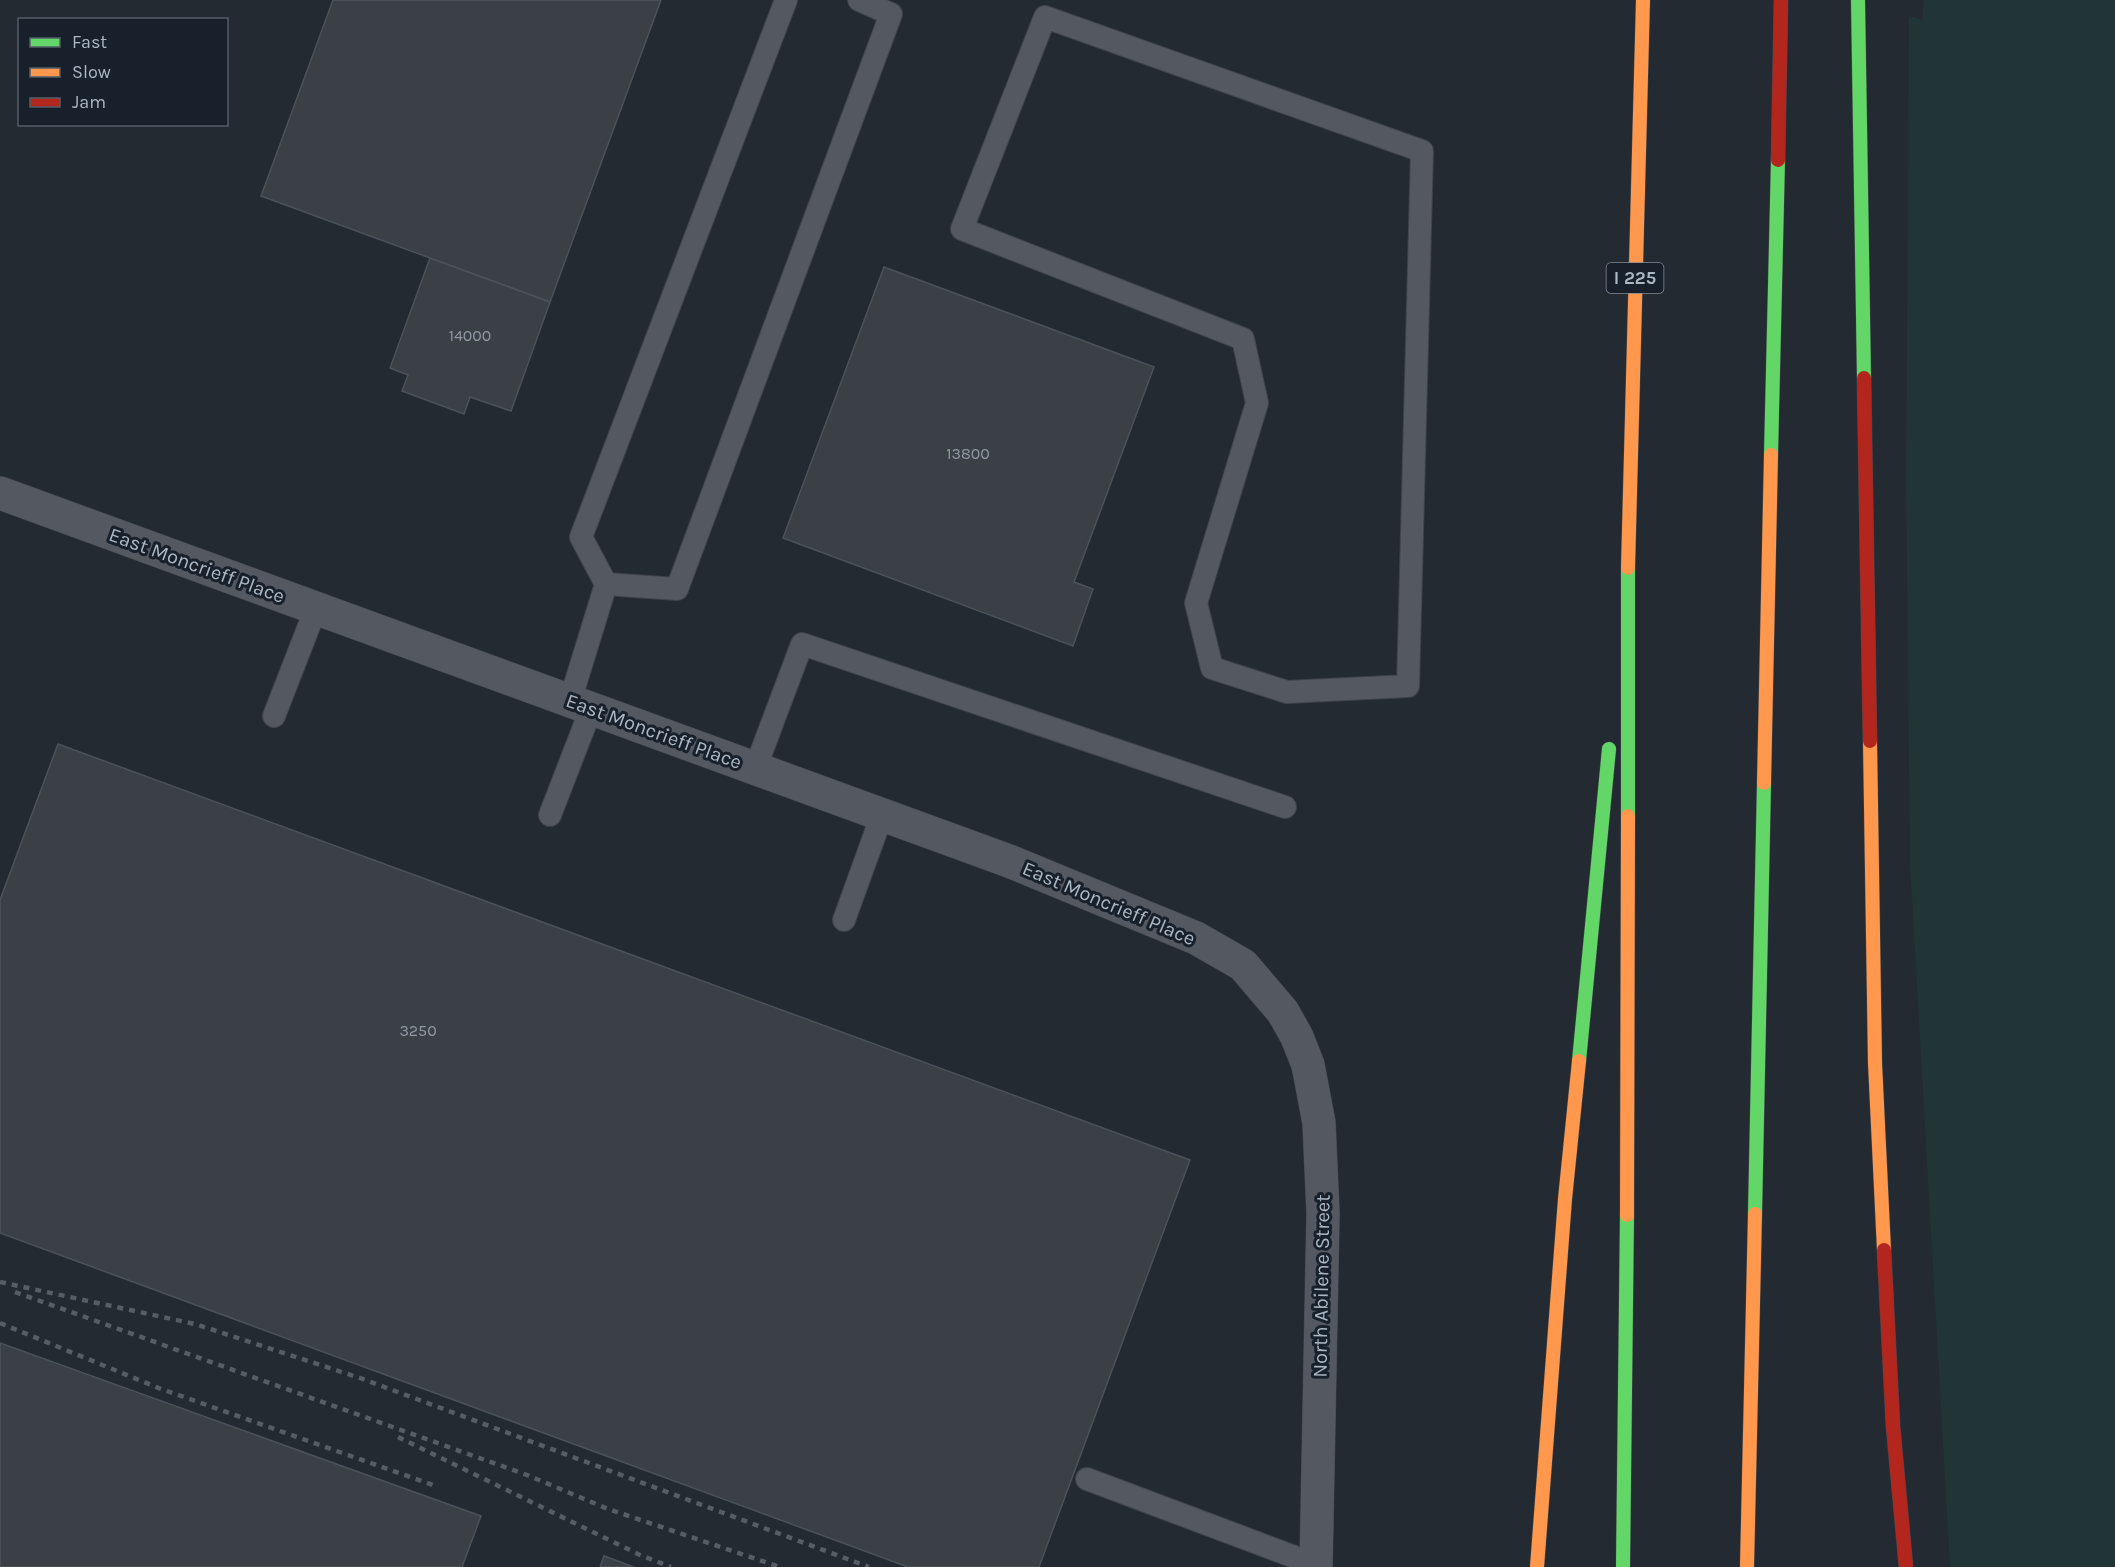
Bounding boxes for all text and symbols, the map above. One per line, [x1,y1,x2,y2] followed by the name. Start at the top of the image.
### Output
[18,18,228,126] legend
[72,31,107,53] text: Fast
[72,61,111,83] text: Slow
[72,91,106,113] text: Jam
[1606,263,1664,293] road number: I 225
[449,326,491,345] house number: 14000
[946,444,990,463] house number: 13800
[106,523,288,608] street label: East Moncrieff Place
[563,689,745,774] street label: East Moncrieff Place
[1019,857,1199,950] street label: East Moncrieff Place
[399,1021,437,1040] house number: 3250
[1308,1194,1335,1378] street label: North Abilene Street

